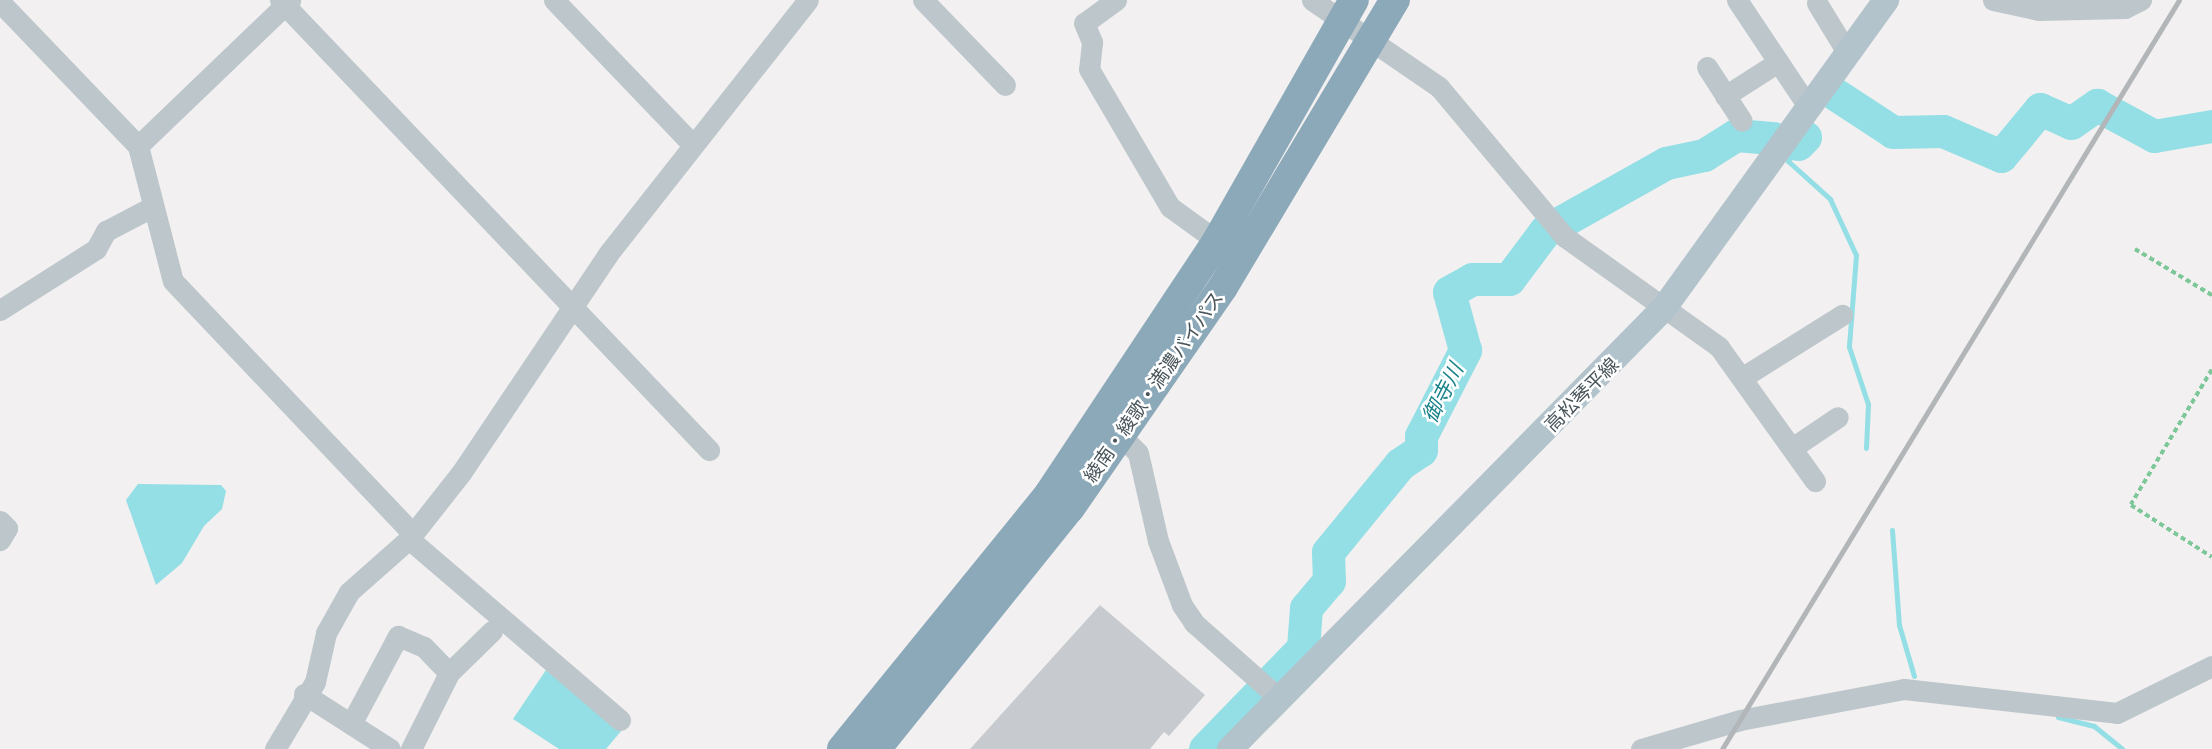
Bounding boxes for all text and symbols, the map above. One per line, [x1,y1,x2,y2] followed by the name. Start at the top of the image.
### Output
[1079,287,1229,487] street label: 綾南・綾歌・満濃バイパス
[1540,353,1624,437] street label: 高松琴平線
[1417,359,1469,427] water label: 御寺川

